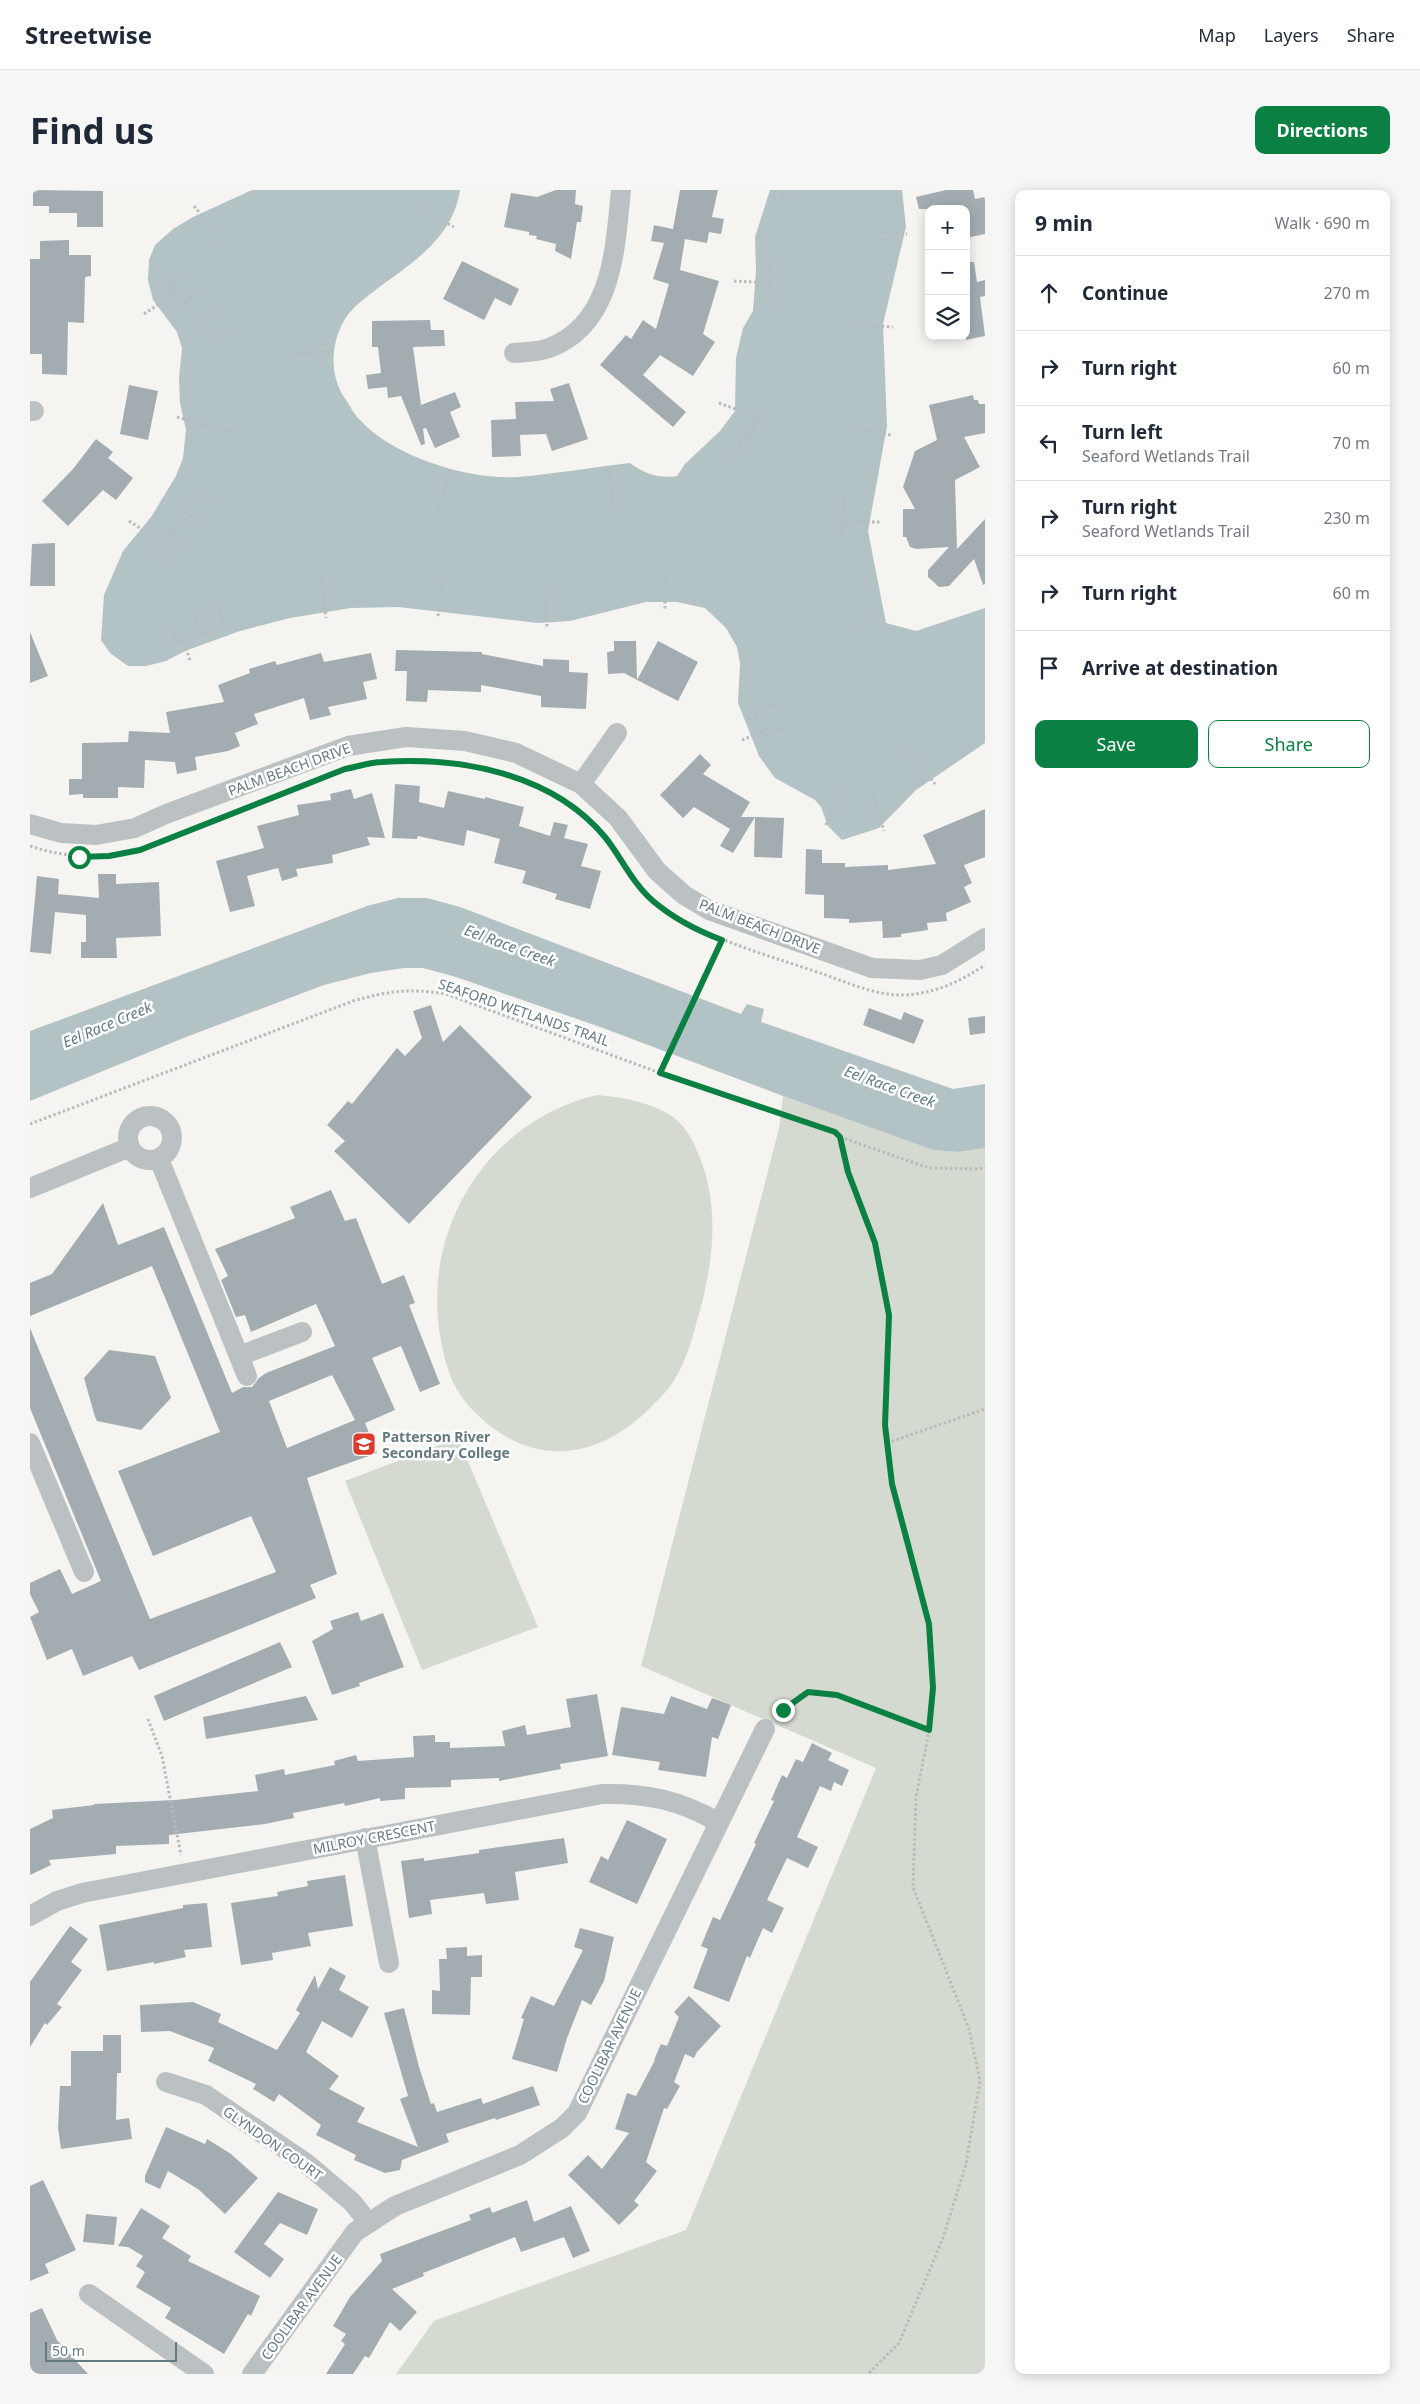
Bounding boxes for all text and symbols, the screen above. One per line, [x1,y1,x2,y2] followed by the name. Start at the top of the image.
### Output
[25,18,152,51] text: Streetwise
[1198,23,1236,47] text: Map
[1264,23,1319,47] text: Layers
[1347,23,1395,47] text: Share
[1255,106,1390,154] button: Directions
[30,107,154,154] text: Find us
[925,205,970,340] map controls
[925,205,970,250] button: +
[1035,209,1093,237] text: 9 min
[1275,212,1370,234] text: Walk · 690 m
[925,250,970,295] button: −
[1035,279,1063,307] icon: ahead
[1082,280,1168,306] text: Continue
[1323,282,1370,304] text: 270 m
[925,295,970,340] button: layers
[1035,354,1063,382] icon: right
[1082,355,1177,381] text: Turn right
[1333,357,1370,379] text: 60 m
[1082,419,1163,445] text: Turn left
[1035,429,1063,457] icon: left
[1333,432,1370,454] text: 70 m
[1082,445,1250,467] text: Seaford Wetlands Trail
[1082,494,1177,520] text: Turn right
[1035,504,1063,532] icon: right
[1323,507,1370,529] text: 230 m
[1082,520,1250,542] text: Seaford Wetlands Trail
[1035,579,1063,607] icon: right
[1082,580,1177,606] text: Turn right
[1333,582,1370,604] text: 60 m
[1035,654,1063,682] icon: arrive
[1082,655,1278,681] text: Arrive at destination
[1035,720,1198,768] button: Save
[1208,720,1370,768] button: Share
[225,738,353,800] street label: PALM BEACH DRIVE
[68,846,91,869] route start
[697,894,823,958] street label: PALM BEACH DRIVE
[462,919,559,971] water label: Eel Race Creek
[436,974,612,1050] street label: SEAFORD WETLANDS TRAIL
[59,996,155,1052] water label: Eel Race Creek
[842,1060,939,1112] water label: Eel Race Creek
[382,1427,510,1462] place label: Patterson River Secondary College
[351,1431,377,1457] school or university icon: Patterson River Secondary College
[772,1699,795,1722] route end
[311,1816,437,1858] street label: MILROY CRESCENT
[573,1985,645,2107] street label: COOLIBAR AVENUE
[219,2102,327,2185] street label: GLYNDON COURT
[256,2250,346,2364] street label: COOLIBAR AVENUE
[45,2339,178,2362] scale bar
[52,2341,85,2360] text: 50 m

